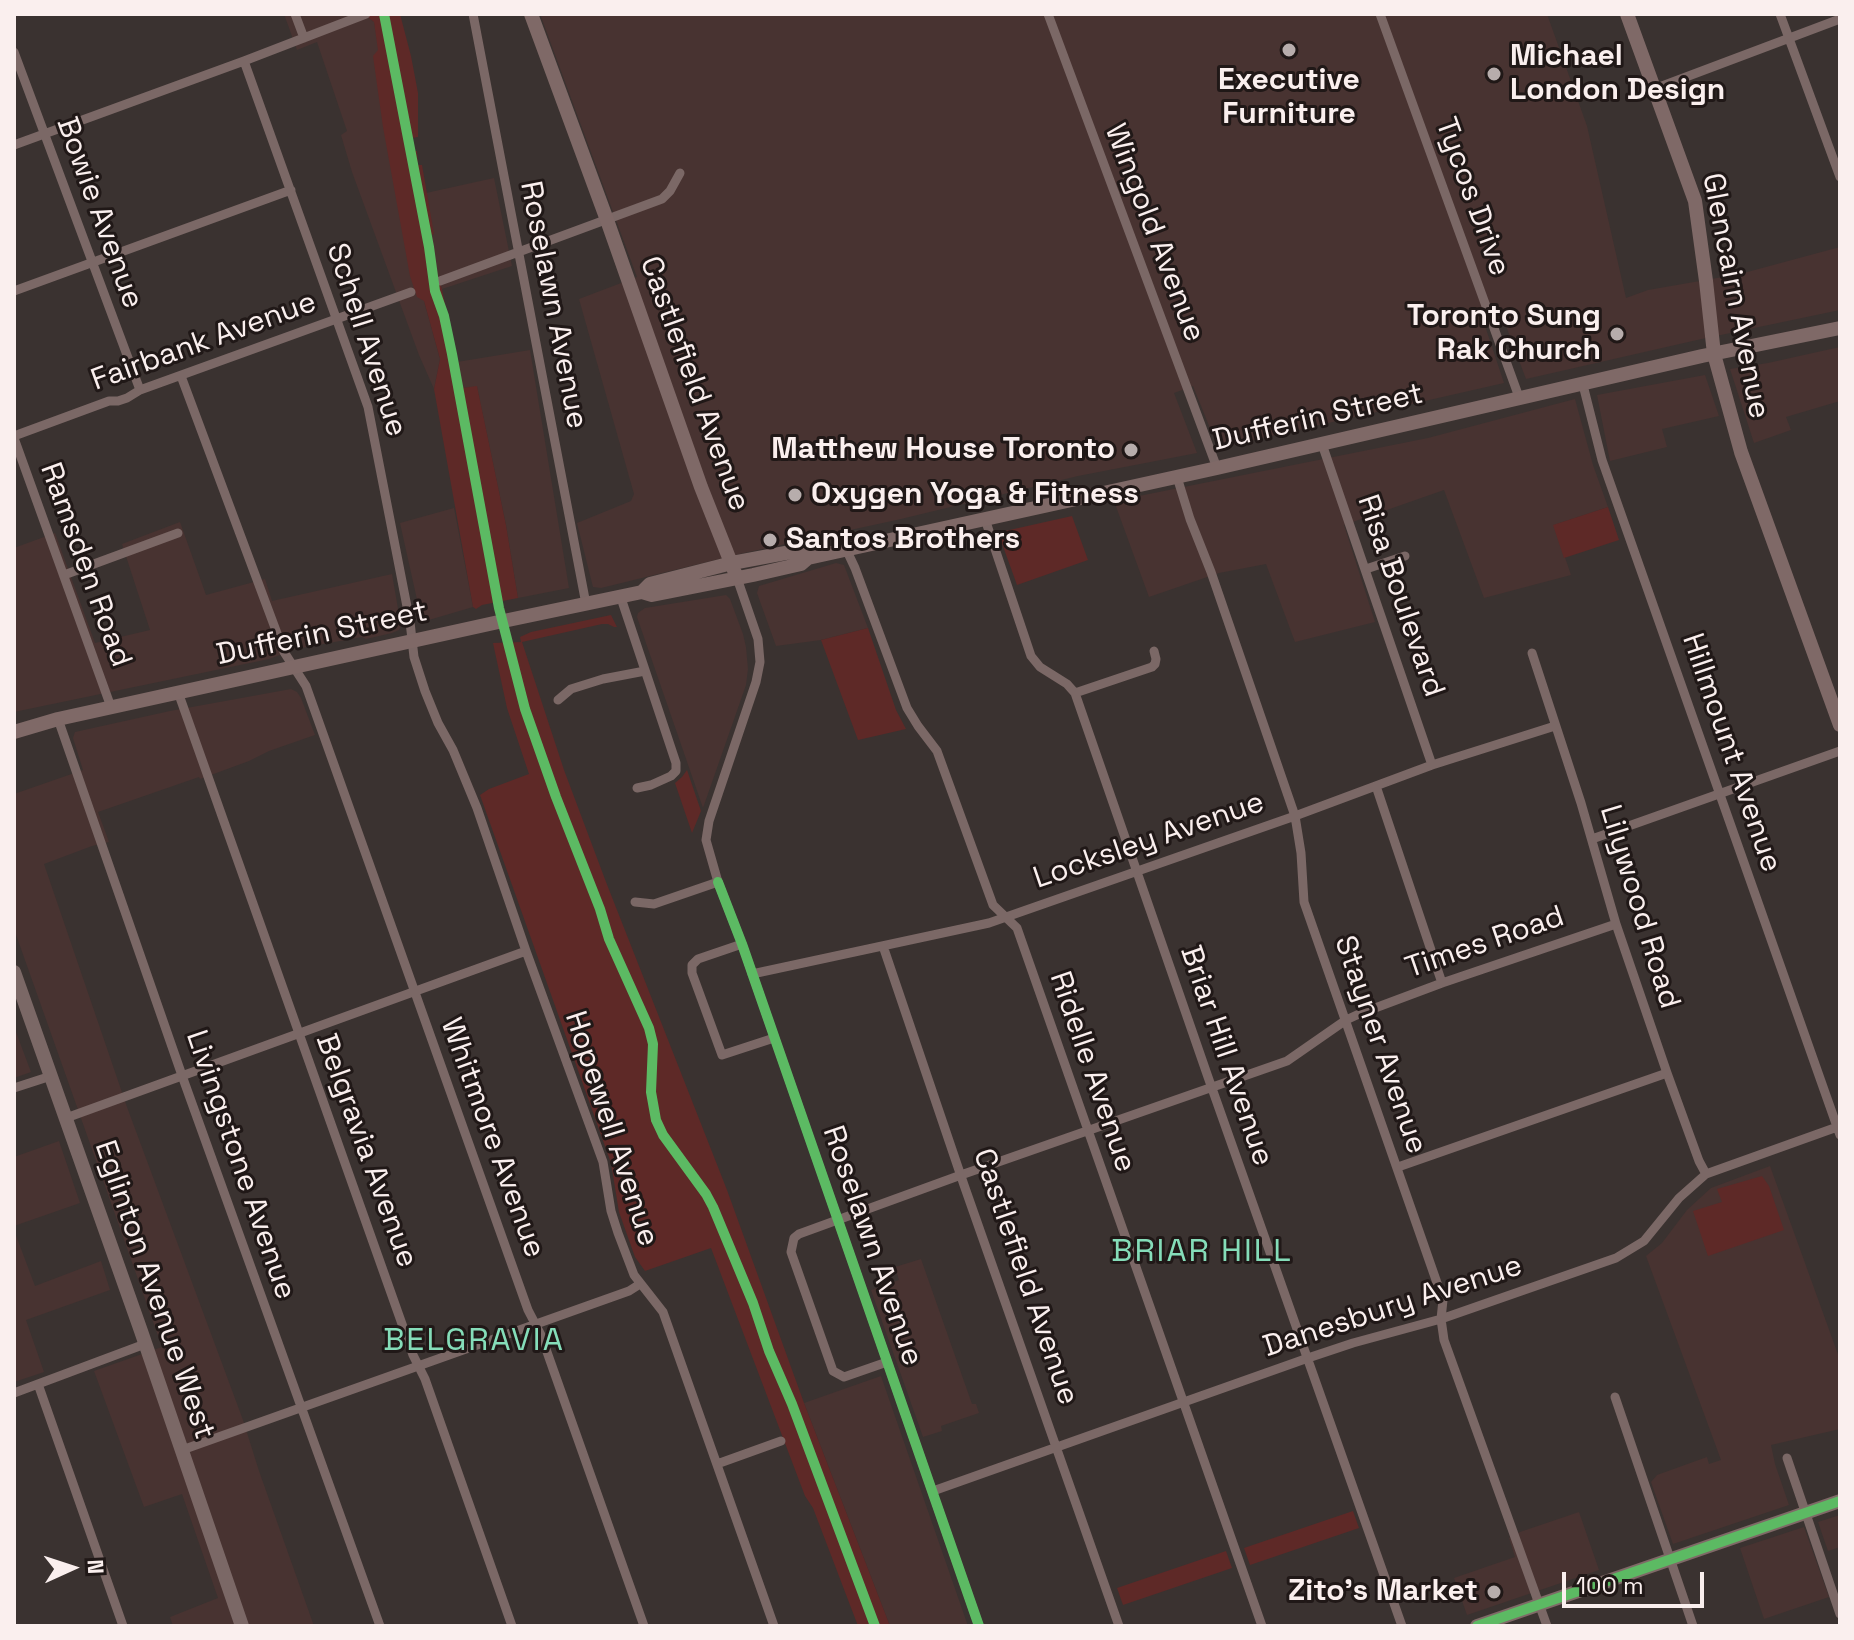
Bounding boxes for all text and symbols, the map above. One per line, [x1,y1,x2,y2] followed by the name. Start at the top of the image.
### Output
[1510,39,1725,110] place label: Michael London Design
[1280,41,1298,59] marker: Executive Furniture
[1218,63,1360,134] place label: Executive Furniture
[1485,65,1503,83] marker: Michael London Design
[48,112,150,314] street label: Bowie Avenue
[1427,113,1517,281] street label: Tycos Drive
[1096,119,1212,347] street label: Wingold Avenue
[1694,170,1776,422] street label: Glencairn Avenue
[511,178,595,432] street label: Roselawn Avenue
[318,239,414,441] street label: Schell Avenue
[631,252,757,516] street label: Castlefield Avenue
[87,285,321,399] street label: Fairbank Avenue
[1407,299,1601,370] place label: Toronto Sung Rak Church
[1608,325,1626,343] marker: Toronto Sung Rak Church
[1209,376,1427,460] street label: Dufferin Street
[771,432,1115,468] place label: Matthew House Toronto
[1122,441,1140,459] marker: Matthew House Toronto
[31,458,139,672] street label: Ramsden Road
[811,477,1139,513] place label: Oxygen Yoga & Fitness
[786,486,804,504] marker: Oxygen Yoga & Fitness
[1349,490,1451,702] street label: Risa Boulevard
[786,522,1020,558] place label: Santos Brothers
[761,531,779,549] marker: Santos Brothers
[213,594,431,674] street label: Dufferin Street
[1673,629,1789,877] street label: Hillmount Avenue
[1029,785,1269,897] street label: Locksley Avenue
[1591,801,1687,1013] street label: Lilywood Road
[1401,899,1569,987] street label: Times Road
[1326,931,1434,1159] street label: Stayner Avenue
[1172,941,1280,1171] street label: Briar Hill Avenue
[1041,967,1143,1177] street label: Ridelle Avenue
[556,1007,666,1251] street label: Hopewell Avenue
[432,1013,552,1263] street label: Whitmore Avenue
[177,1026,303,1304] street label: Livingstone Avenue
[307,1029,425,1273] street label: Belgravia Avenue
[814,1121,930,1371] street label: Roselawn Avenue
[86,1136,222,1444] street label: Eglinton Avenue West
[964,1144,1086,1410] street label: Castlefield Avenue
[1111,1233,1293,1271] district label: BRIAR HILL
[1259,1248,1527,1366] street label: Danesbury Avenue
[383,1322,565,1360] district label: BELGRAVIA
[32,1528,112,1608] north arrow
[1566,1556,1708,1606] scale bar
[82,1559,110,1575] text: N
[1576,1570,1644,1601] text: 100 m
[1288,1574,1478,1610] place label: Zito's Market
[1485,1583,1503,1601] marker: Zito's Market

